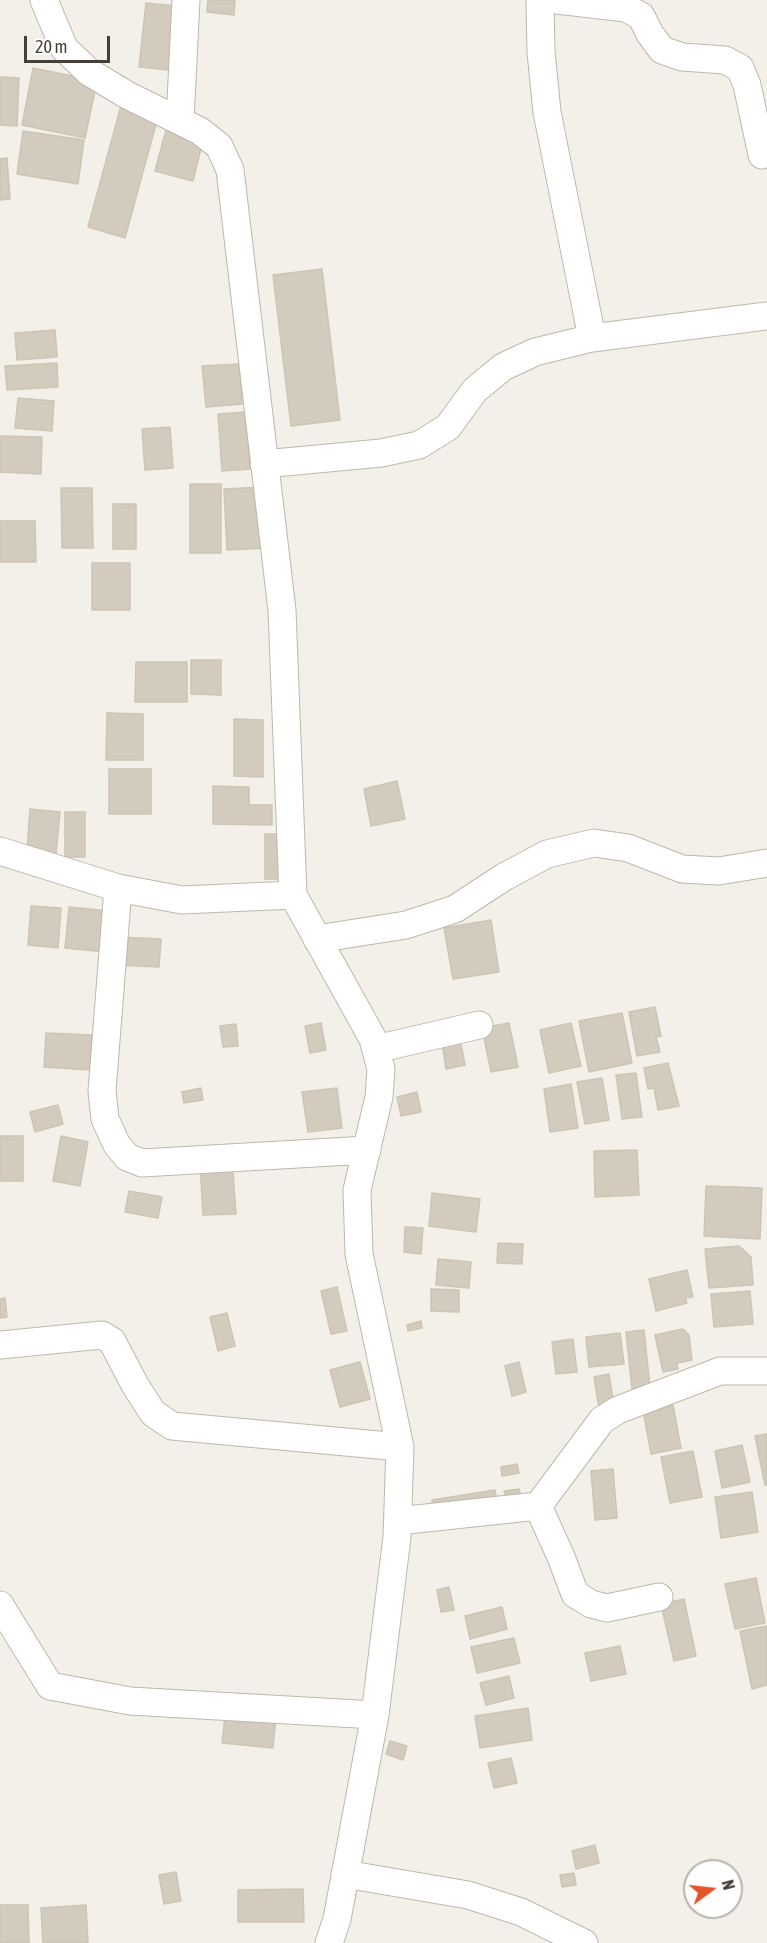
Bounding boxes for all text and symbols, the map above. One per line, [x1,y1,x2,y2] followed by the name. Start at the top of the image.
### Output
[27,24,112,62] scale bar
[35,36,67,57] text: 20 m
[683,1859,743,1919] north arrow
[719,1878,738,1892] text: N

